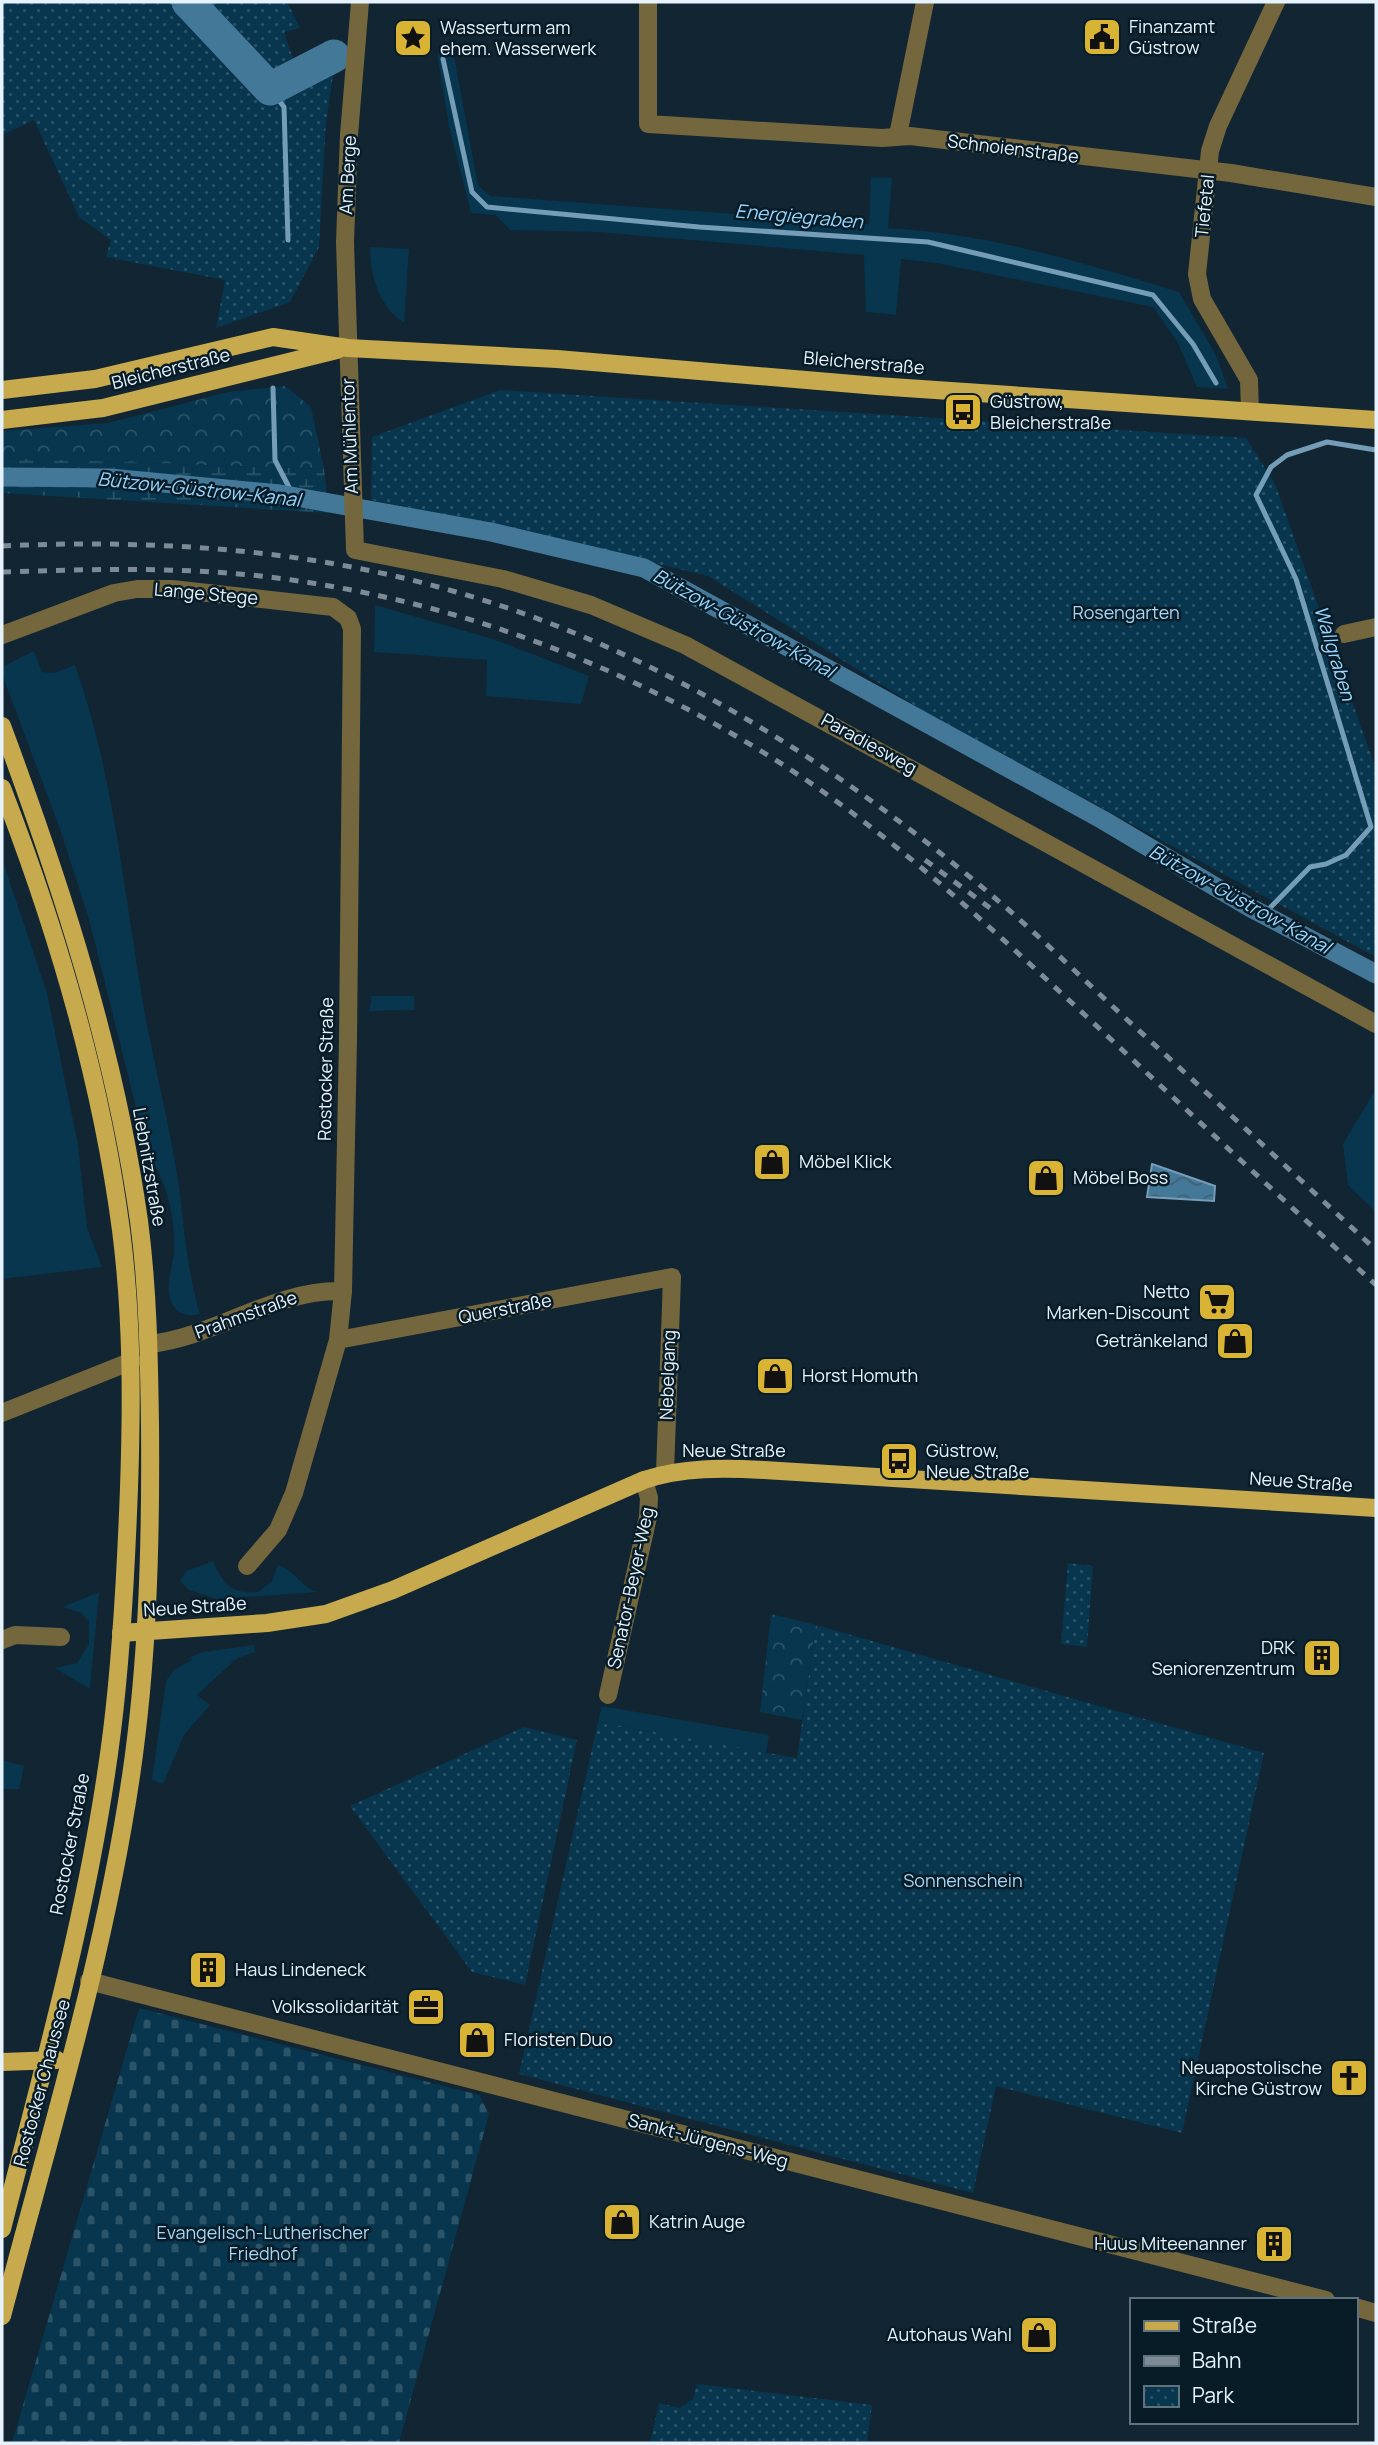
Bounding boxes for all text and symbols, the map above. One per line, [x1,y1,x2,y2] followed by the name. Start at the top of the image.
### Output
[1129,14,1215,59] place label: Finanzamt Güstrow
[440,15,597,60] place label: Wasserturm am ehem. Wasserwerk
[1081,16,1123,58] public building icon: Finanzamt Güstrow
[392,17,434,59] place icon: Wasserturm am ehem. Wasserwerk
[946,128,1080,168] street label: Schnoienstraße
[333,135,361,215] street label: Am Berge
[1189,173,1219,239] street label: Tiefetal
[734,197,865,235] water label: Energiegraben
[109,342,233,394] street label: Bleicherstraße
[803,345,926,379] street label: Bleicherstraße
[335,377,363,494] street label: Am Mühlentor
[990,389,1111,434] place label: Güstrow, Bleicherstraße
[942,391,984,433] bus stop icon: Güstrow, Bleicherstraße
[96,465,304,513] water label: Bützow-Güstrow-Kanal
[649,562,842,685] water label: Bützow-Güstrow-Kanal
[153,577,259,610] street label: Lange Stege
[1072,600,1180,624] park label: Rosengarten
[1308,602,1362,704] water label: Wallgraben
[817,707,922,779] street label: Paradiesweg
[1145,838,1338,961] water label: Bützow-Güstrow-Kanal
[312,997,338,1141] street label: Rostocker Straße
[128,1106,172,1228] street label: Liebnitzstraße
[751,1141,793,1183] shop icon: Möbel Klick
[799,1149,893,1173] place label: Möbel Klick
[1025,1157,1067,1199] shop icon: Möbel Boss
[1073,1165,1168,1189] place label: Möbel Boss
[1046,1279,1190,1324] place label: Netto Marken-Discount
[1196,1281,1238,1323] supermarket icon: Netto Marken-Discount
[191,1284,300,1344] street label: Prahmstraße
[456,1287,553,1329] street label: Querstraße
[1214,1320,1256,1362] shop icon: Getränkeland
[1096,1328,1208,1352] place label: Getränkeland
[653,1329,681,1420] street label: Nebelgang
[754,1355,796,1397] shop icon: Horst Homuth
[802,1363,918,1387] place label: Horst Homuth
[682,1438,786,1462] street label: Neue Straße
[926,1438,1029,1483] place label: Güstrow, Neue Straße
[878,1440,920,1482] bus stop icon: Güstrow, Neue Straße
[1249,1465,1353,1497] street label: Neue Straße
[601,1505,659,1671] street label: Senator-Beyer-Weg
[143,1590,247,1622] street label: Neue Straße
[1151,1635,1295,1680] place label: DRK Seniorenzentrum
[1301,1637,1343,1679] building icon: DRK Seniorenzentrum
[44,1771,95,1917] street label: Rostocker Straße
[903,1868,1023,1892] park label: Sonnenschein
[187,1949,229,1991] building icon: Haus Lindeneck
[235,1957,367,1981] place label: Haus Lindeneck
[405,1986,447,2028] office icon: Volkssolidarität
[272,1994,399,2018] place label: Volkssolidarität
[7,1996,75,2169] street label: Rostocker Chaussee
[456,2019,498,2061] shop icon: Floristen Duo
[504,2027,613,2051] place label: Floristen Duo
[1181,2055,1322,2100] place label: Neuapostolische Kirche Güstrow
[1328,2057,1370,2099] church icon: Neuapostolische Kirche Güstrow
[626,2107,791,2173] street label: Sankt-Jürgens-Weg
[601,2201,643,2243] shop icon: Katrin Auge
[649,2209,745,2233] place label: Katrin Auge
[157,2220,370,2265] park label: Evangelisch-Lutherischer Friedhof
[1253,2223,1295,2265] building icon: Huus Miteenanner
[1094,2231,1248,2255] place label: Huus Miteenanner
[1130,2298,1357,2424] legend
[1192,2311,1257,2339] text: Straße
[1018,2314,1060,2356] shop icon: Autohaus Wahl
[887,2322,1012,2346] place label: Autohaus Wahl
[1192,2346,1242,2374] text: Bahn
[1192,2381,1234,2409] text: Park

